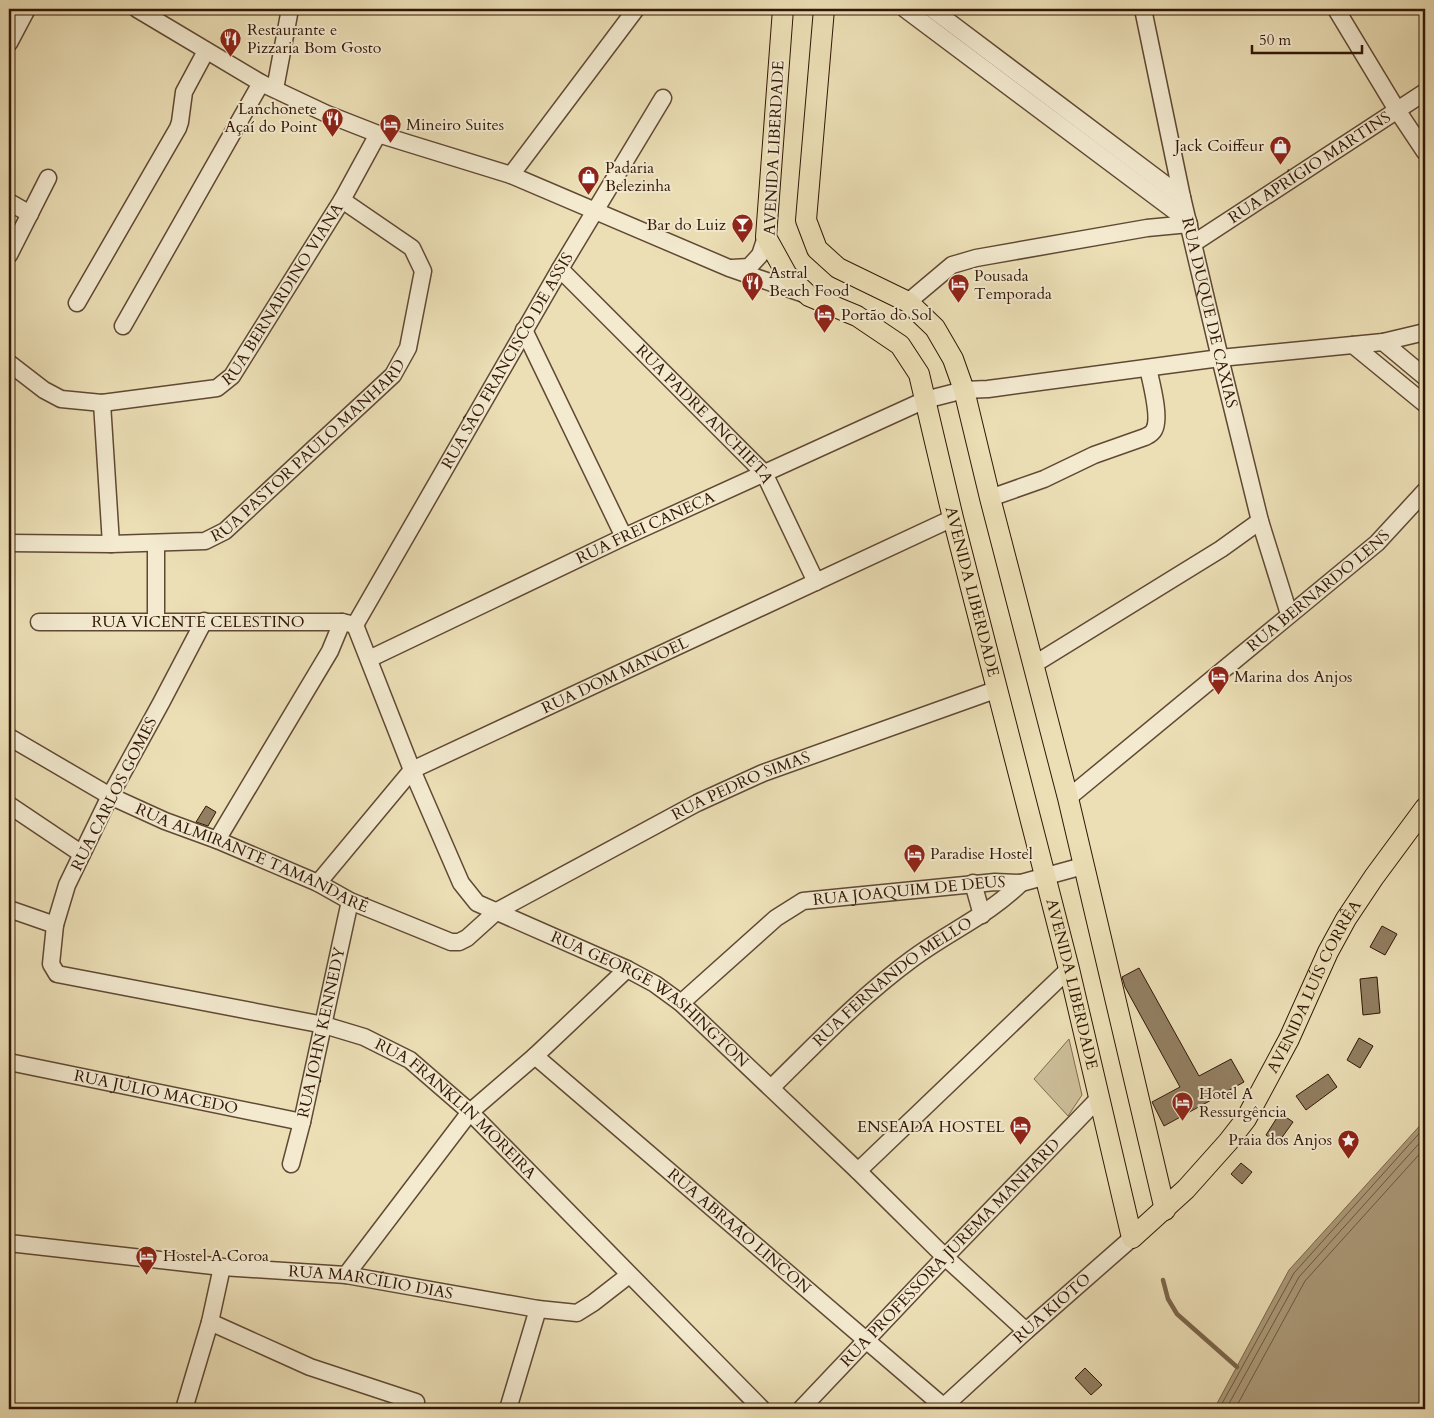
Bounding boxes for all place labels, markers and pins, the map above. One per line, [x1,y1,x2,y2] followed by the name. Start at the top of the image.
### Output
[247,19,382,59] place label: Restaurante e Pizzaria Bom Gosto
[219,27,243,58] restaurant icon: Restaurante e Pizzaria Bom Gosto
[224,98,317,138] place label: Lanchonete Açaí do Point
[321,106,345,137] restaurant icon: Lanchonete Açaí do Point
[378,113,402,144] hotel icon: Mineiro Suites
[406,114,504,136] place label: Mineiro Suites
[1268,134,1292,165] shop icon: Jack Coiffeur
[1173,135,1264,157] place label: Jack Coiffeur
[605,157,671,197] place label: Padaria Belezinha
[577,165,601,196] shop icon: Padaria Belezinha
[730,213,754,244] bar icon: Bar do Luiz
[647,214,726,236] place label: Bar do Luiz
[769,262,850,302] place label: Astral Beach Food
[974,265,1052,305] place label: Pousada Temporada
[741,270,765,301] restaurant icon: Astral Beach Food
[946,273,970,304] hotel icon: Pousada Temporada
[813,303,837,334] hotel icon: Portão do Sol
[841,304,932,326] place label: Portão do Sol
[1206,665,1230,696] hotel icon: Marina dos Anjos
[1234,666,1352,688] place label: Marina dos Anjos
[902,842,926,873] hotel icon: Paradise Hostel
[930,843,1033,865] place label: Paradise Hostel
[1199,1083,1287,1123] place label: Hotel A Ressurgência
[1171,1091,1195,1122] hotel icon: Hotel A Ressurgência
[1009,1115,1033,1146] hotel icon: ENSEADA HOSTEL
[857,1116,1005,1138] place label: ENSEADA HOSTEL
[1336,1128,1360,1159] place icon: Praia dos Anjos
[1228,1129,1332,1151] place label: Praia dos Anjos
[135,1244,159,1275] hotel icon: Hostel A Coroa
[163,1245,269,1267] place label: Hostel A Coroa

